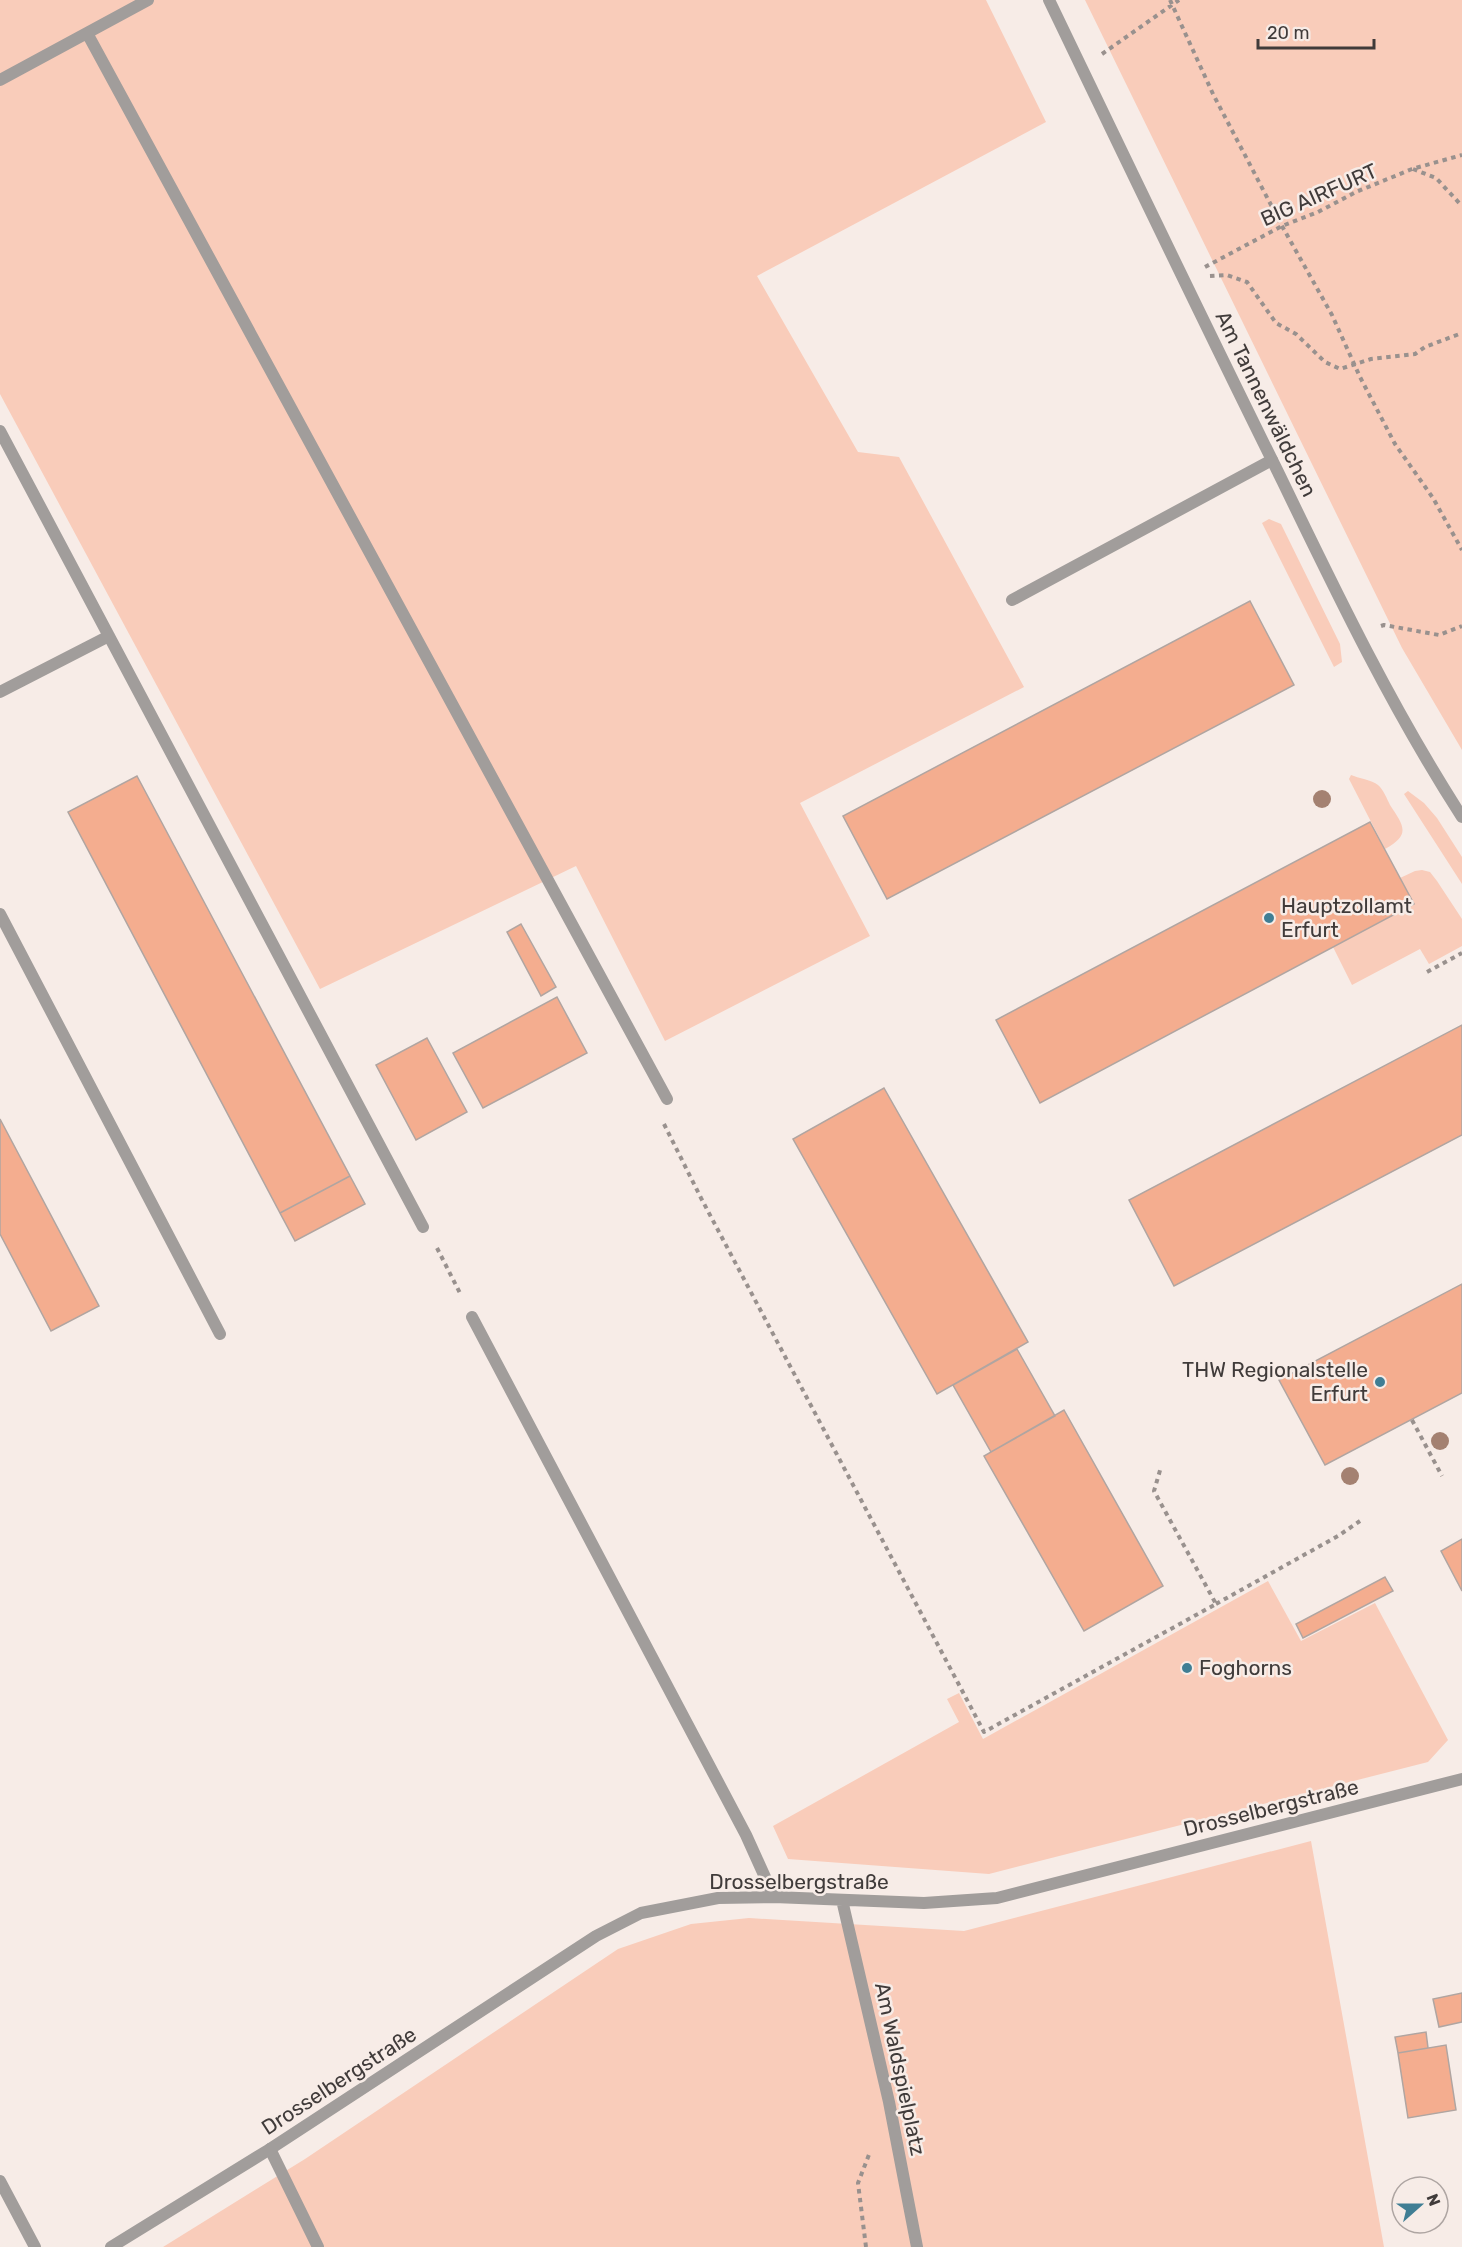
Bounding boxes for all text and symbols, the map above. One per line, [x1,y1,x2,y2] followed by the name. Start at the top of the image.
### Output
[1258,12,1374,50] scale bar
[1267,22,1309,44] text: 20 m
[1257,158,1381,231] street label: BIG AIRFURT
[1211,307,1322,501] street label: Am Tannenwäldchen
[1281,893,1412,942] place label: Hauptzollamt Erfurt
[1262,911,1276,925] marker: Hauptzollamt Erfurt
[1182,1357,1368,1406] place label: THW Regionalstelle Erfurt
[1373,1375,1387,1389] marker: THW Regionalstelle Erfurt
[1199,1655,1292,1680] place label: Foghorns
[1180,1661,1194,1675] marker: Foghorns
[1181,1774,1361,1841] street label: Drosselbergstraße
[709,1869,889,1894] street label: Drosselbergstraße
[870,1980,931,2158] street label: Am Waldspielplatz
[257,2021,421,2140] street label: Drosselbergstraße
[1390,2175,1450,2235] north arrow
[1423,2191,1444,2209] text: N

